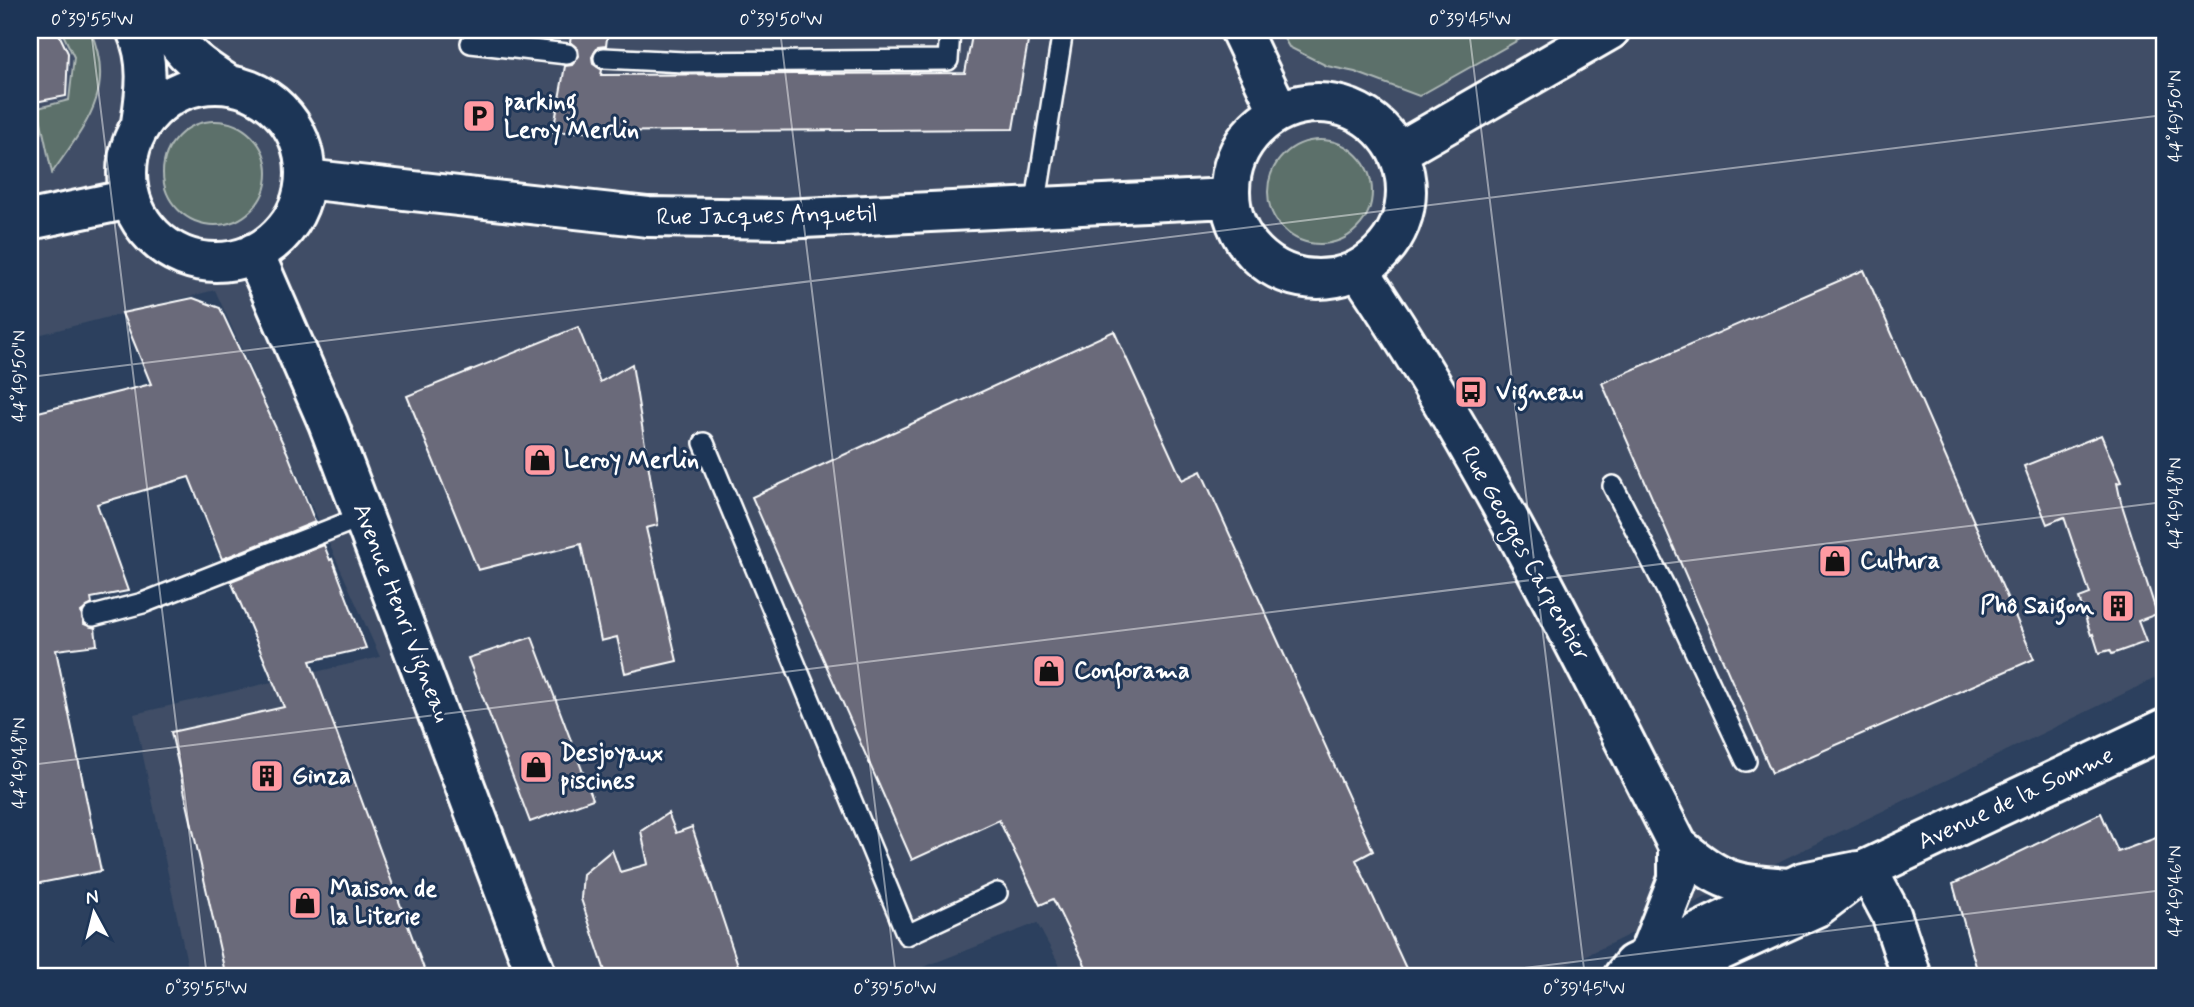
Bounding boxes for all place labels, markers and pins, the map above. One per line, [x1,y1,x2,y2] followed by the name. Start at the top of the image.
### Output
[504,87,639,146] place label: parking Leroy Merlin
[460,97,498,135] parking icon: parking Leroy Merlin
[1452,373,1490,411] bus stop icon: Vigneau
[1496,377,1583,411] place label: Vigneau
[521,441,559,479] shop icon: Leroy Merlin
[564,445,699,476] place label: Leroy Merlin
[1816,542,1854,580] shop icon: Cultura
[1860,546,1940,577] place label: Cultura
[2099,587,2137,625] building icon: Phô Saigon
[1980,591,2094,625] place label: Phô Saigon
[1030,652,1068,690] shop icon: Conforama
[1074,656,1190,689] place label: Conforama
[560,738,663,797] place label: Desjoyaux piscines
[517,748,555,786] shop icon: Desjoyaux piscines
[248,757,286,795] building icon: Ginza
[292,761,351,792] place label: Ginza
[330,874,437,933] place label: Maison de la Literie
[286,884,324,922] shop icon: Maison de la Literie

